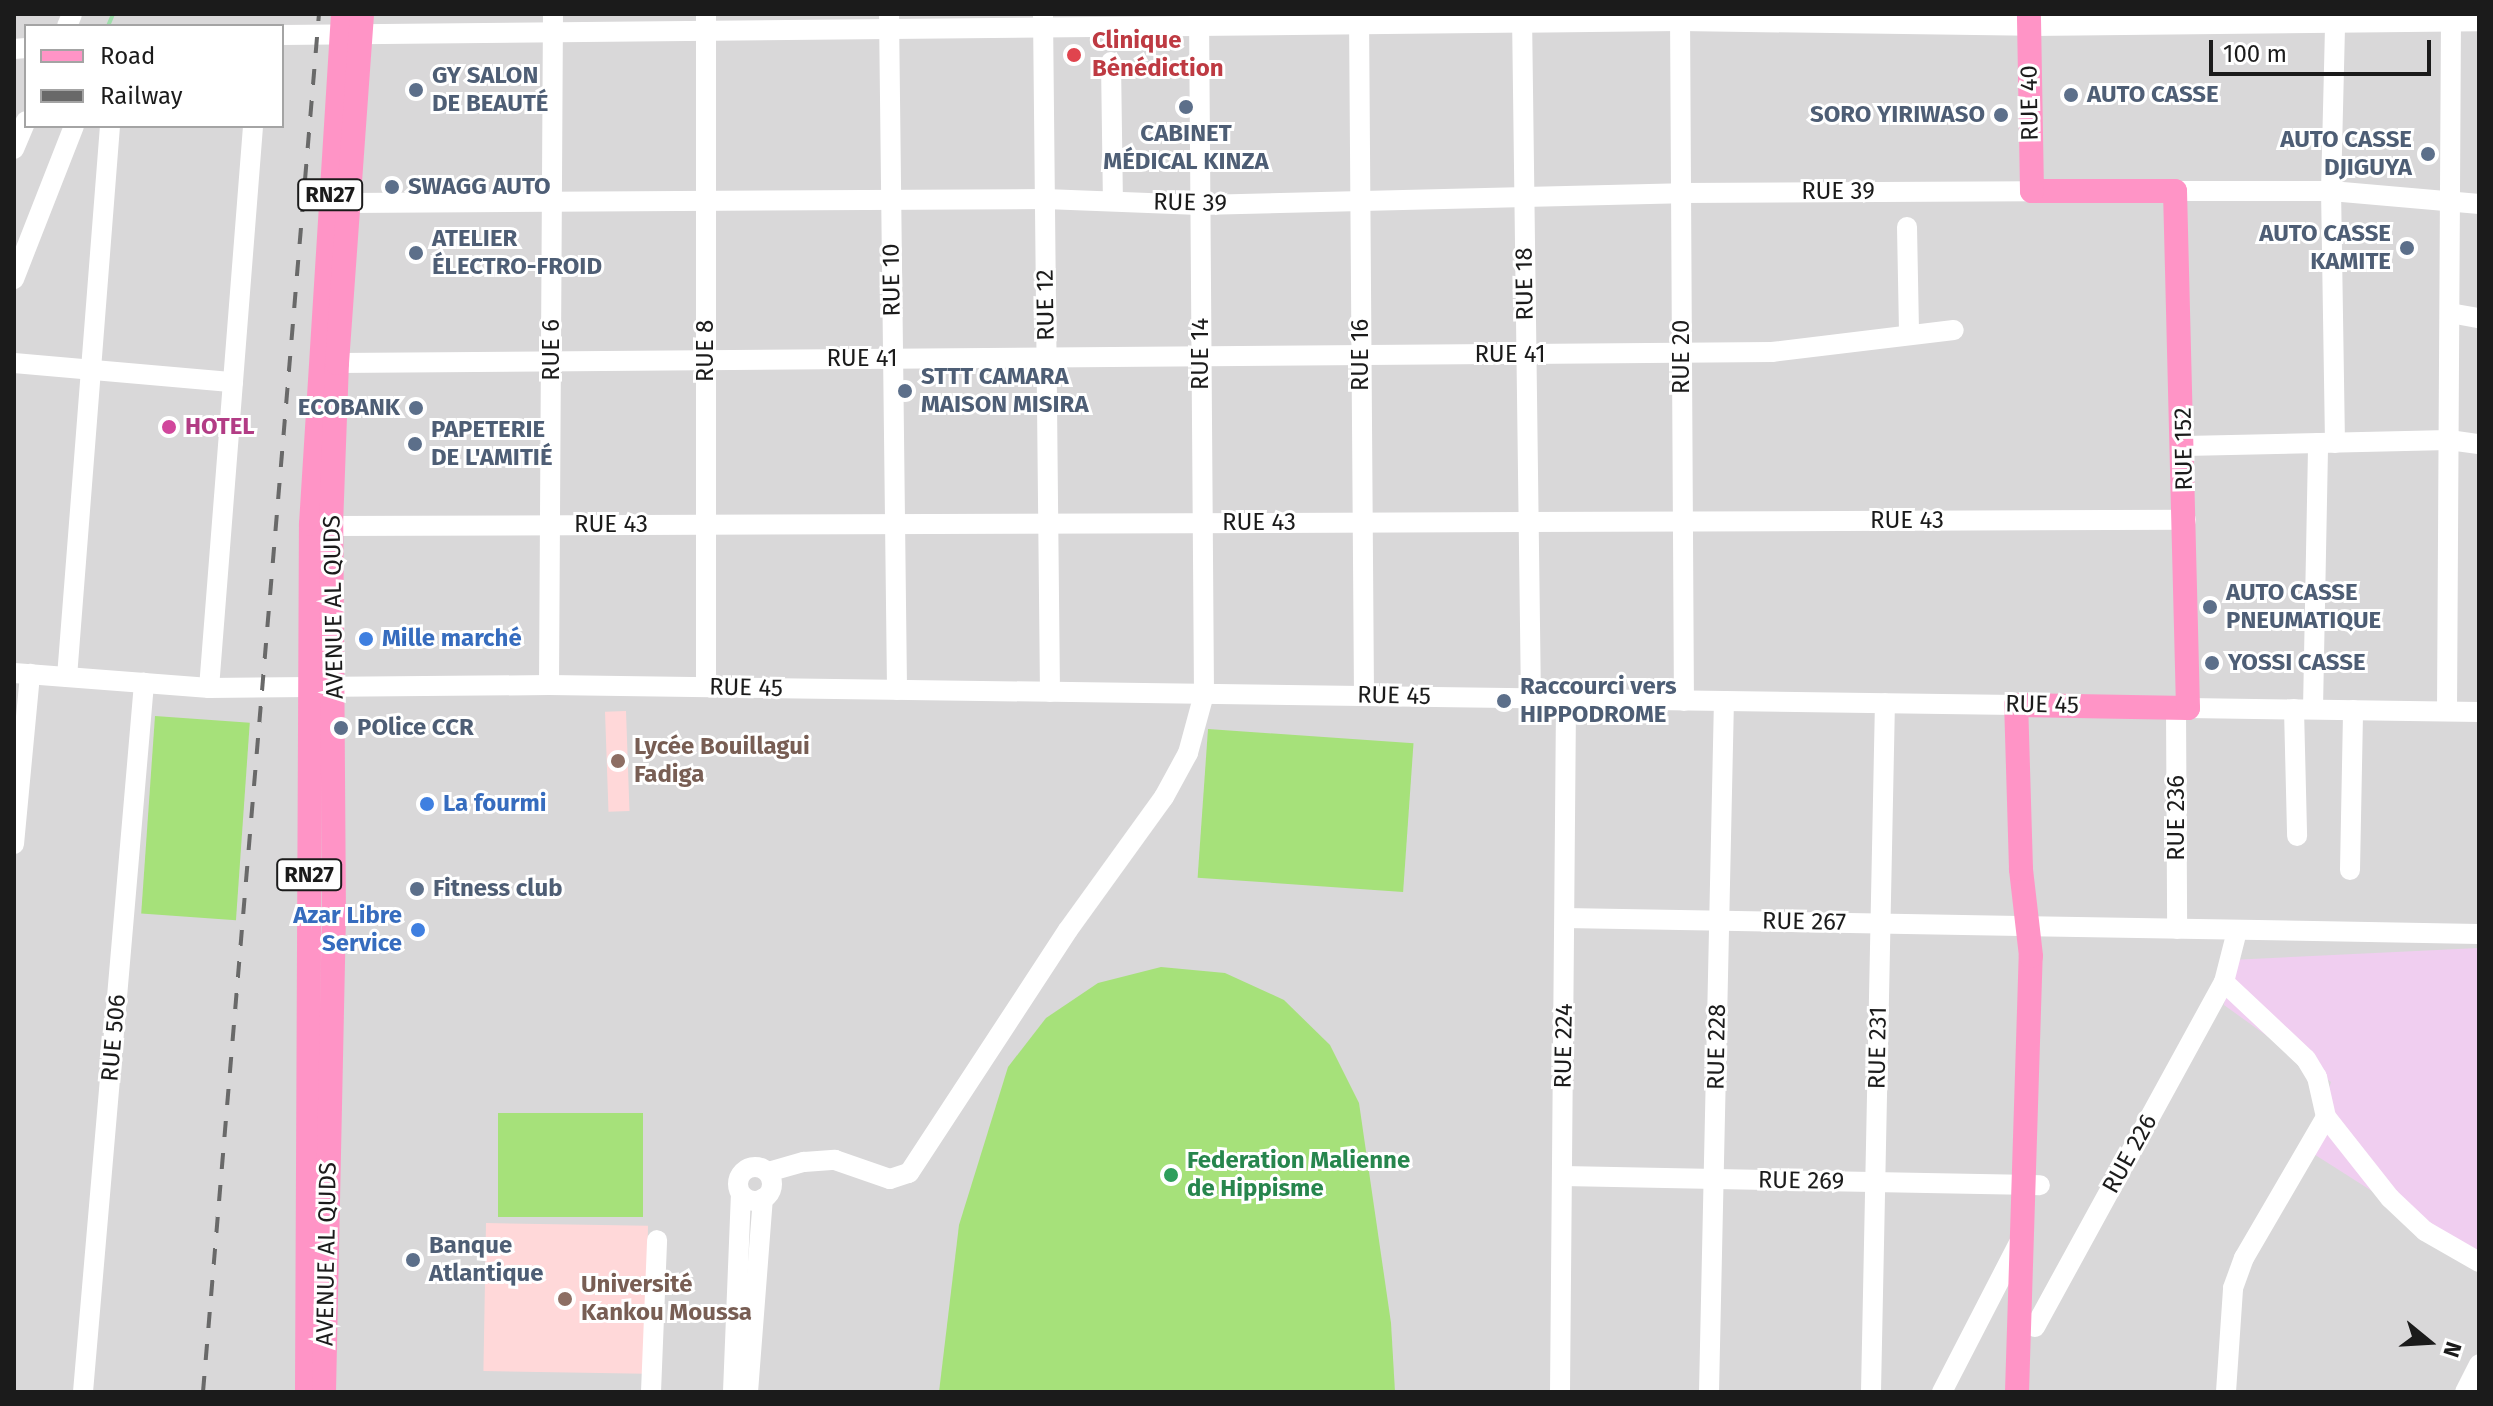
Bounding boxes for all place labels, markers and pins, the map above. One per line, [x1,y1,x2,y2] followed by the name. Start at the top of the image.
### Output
[1092,27,1224,83] place label: Clinique Bénédiction
[1063,44,1085,66] marker: Clinique Bénédiction
[432,62,548,118] place label: GY SALON DE BEAUTÉ
[407,81,425,99] marker: GY SALON DE BEAUTÉ
[2087,81,2219,109] place label: AUTO CASSE
[2062,86,2080,104] marker: AUTO CASSE
[1177,98,1195,116] marker: CABINET MÉDICAL KINZA
[1810,101,1985,129] place label: SORO YIRIWASO
[1992,106,2010,124] marker: SORO YIRIWASO
[1103,120,1269,176] place label: CABINET MÉDICAL KINZA
[2280,126,2412,182] place label: AUTO CASSE DJIGUYA
[2419,145,2437,163] marker: AUTO CASSE DJIGUYA
[408,173,551,201] place label: SWAGG AUTO
[383,178,401,196] marker: SWAGG AUTO
[2259,220,2391,276] place label: AUTO CASSE KAMITE
[432,225,602,281] place label: ATELIER ÉLECTRO-FROID
[2398,239,2416,257] marker: AUTO CASSE KAMITE
[407,244,425,262] marker: ATELIER ÉLECTRO-FROID
[921,363,1089,419] place label: STTT CAMARA MAISON MISIRA
[896,382,914,400] marker: STTT CAMARA MAISON MISIRA
[298,394,400,422] place label: ECOBANK
[407,399,425,417] marker: ECOBANK
[185,413,255,441] place label: HOTEL
[431,416,553,472] place label: PAPETERIE DE L'AMITIÉ
[160,418,178,436] marker: HOTEL
[406,435,424,453] marker: PAPETERIE DE L'AMITIÉ
[2226,579,2381,635] place label: AUTO CASSE PNEUMATIQUE
[2201,598,2219,616] marker: AUTO CASSE PNEUMATIQUE
[382,625,522,653] place label: Mille marché
[357,630,375,648] marker: Mille marché
[2228,649,2366,677] place label: YOSSI CASSE
[2203,654,2221,672] marker: YOSSI CASSE
[1520,673,1677,729] place label: Raccourci vers HIPPODROME
[1495,692,1513,710] marker: Raccourci vers HIPPODROME
[357,714,474,742] place label: POlice CCR
[332,719,350,737] marker: POlice CCR
[634,733,810,789] place label: Lycée Bouillagui Fadiga
[609,752,627,770] marker: Lycée Bouillagui Fadiga
[443,790,547,818] place label: La fourmi
[418,795,436,813] marker: La fourmi
[433,875,563,903] place label: Fitness club
[408,880,426,898] marker: Fitness club
[293,902,402,958] place label: Azar Libre Service
[409,921,427,939] marker: Azar Libre Service
[1187,1147,1410,1203] place label: Federation Malienne de Hippisme
[1162,1166,1180,1184] marker: Federation Malienne de Hippisme
[429,1232,544,1288] place label: Banque Atlantique
[404,1251,422,1269] marker: Banque Atlantique
[581,1271,752,1327] place label: Université Kankou Moussa
[556,1290,574,1308] marker: Université Kankou Moussa

